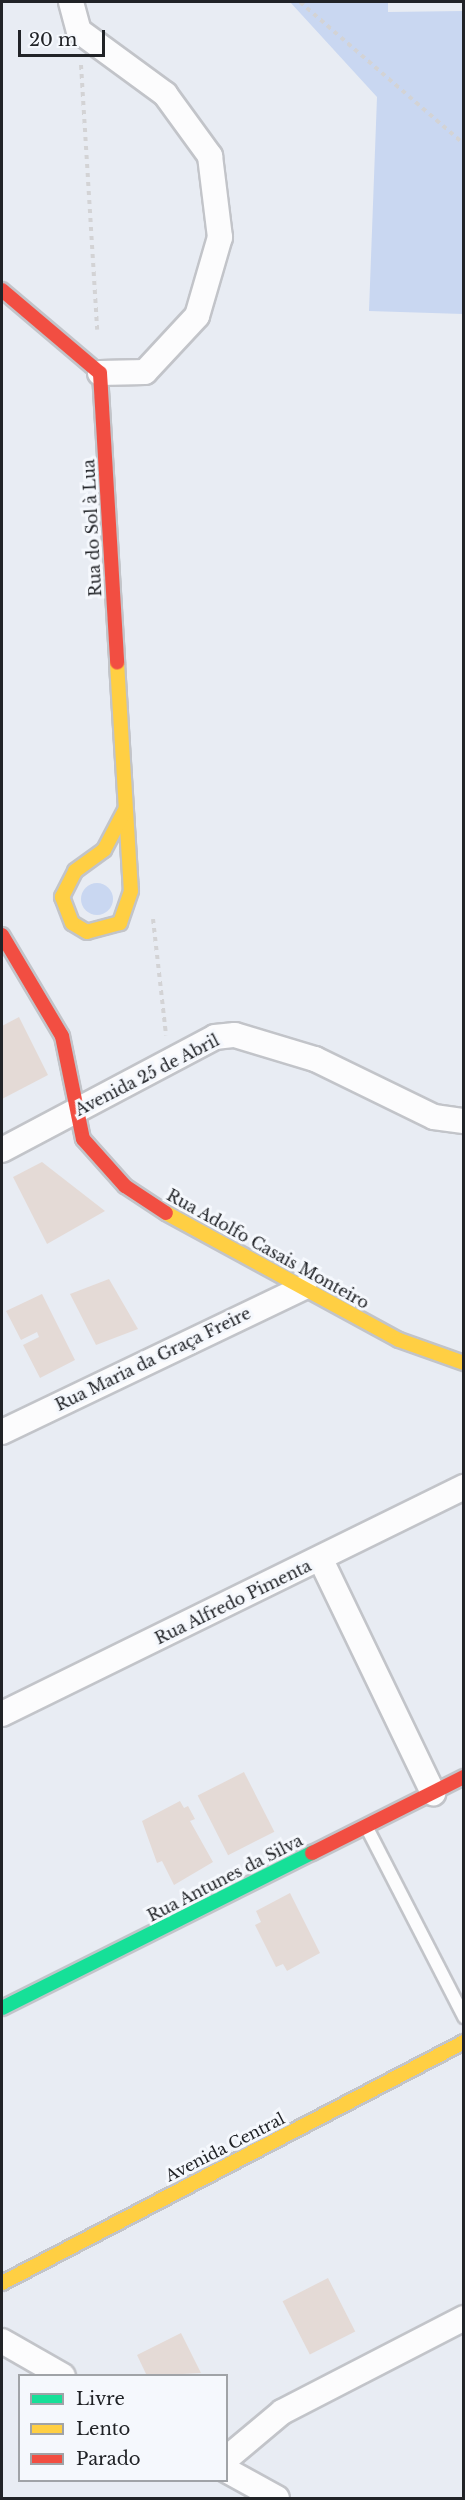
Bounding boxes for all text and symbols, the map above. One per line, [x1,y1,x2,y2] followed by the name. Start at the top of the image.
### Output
[21,18,108,56] scale bar
[29,29,77,51] text: 20 m
[79,459,105,597] street label: Rua do Sol à Lua
[71,1030,223,1120] street label: Avenida 25 de Abril
[163,1185,373,1313] street label: Rua Adolfo Casais Monteiro
[52,1303,254,1415] street label: Rua Maria da Graça Freire
[151,1556,315,1648] street label: Rua Alfredo Pimenta
[144,1830,306,1926] street label: Rua Antunes da Silva
[162,2109,288,2185] street label: Avenida Central
[18,2374,228,2482] legend
[76,2388,125,2410] text: Livre
[76,2418,130,2440] text: Lento
[76,2448,141,2470] text: Parado

